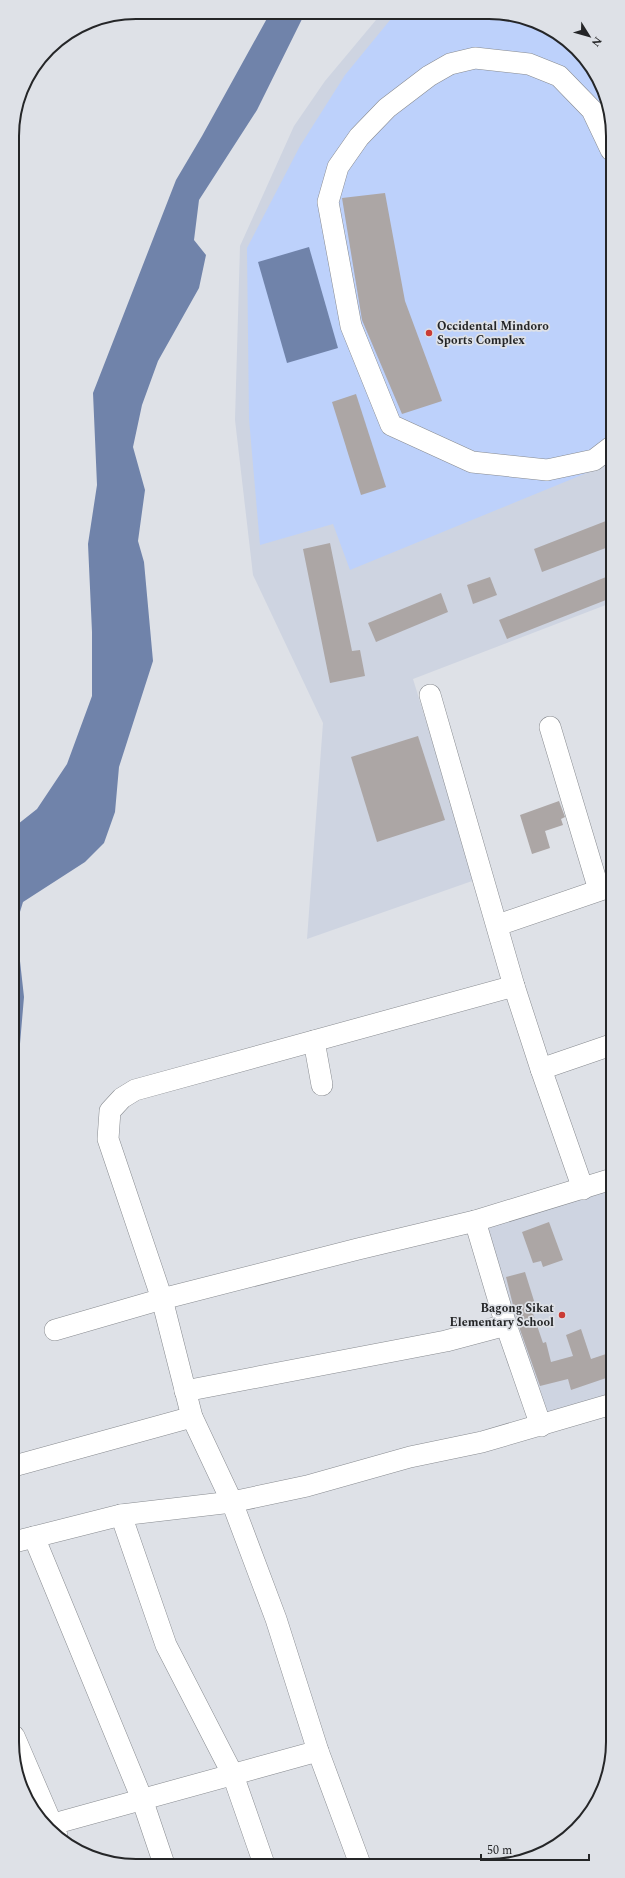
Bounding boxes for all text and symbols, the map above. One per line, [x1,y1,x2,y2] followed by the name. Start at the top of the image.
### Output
[569,16,609,56] north arrow
[587,33,606,50] text: N
[437,317,549,350] place label: Occidental Mindoro Sports Complex
[424,328,434,338] marker: Occidental Mindoro Sports Complex
[450,1299,554,1332] place label: Bagong Sikat Elementary School
[557,1310,567,1320] marker: Bagong Sikat Elementary School
[481,1836,589,1862] scale bar
[487,1841,512,1860] text: 50 m

